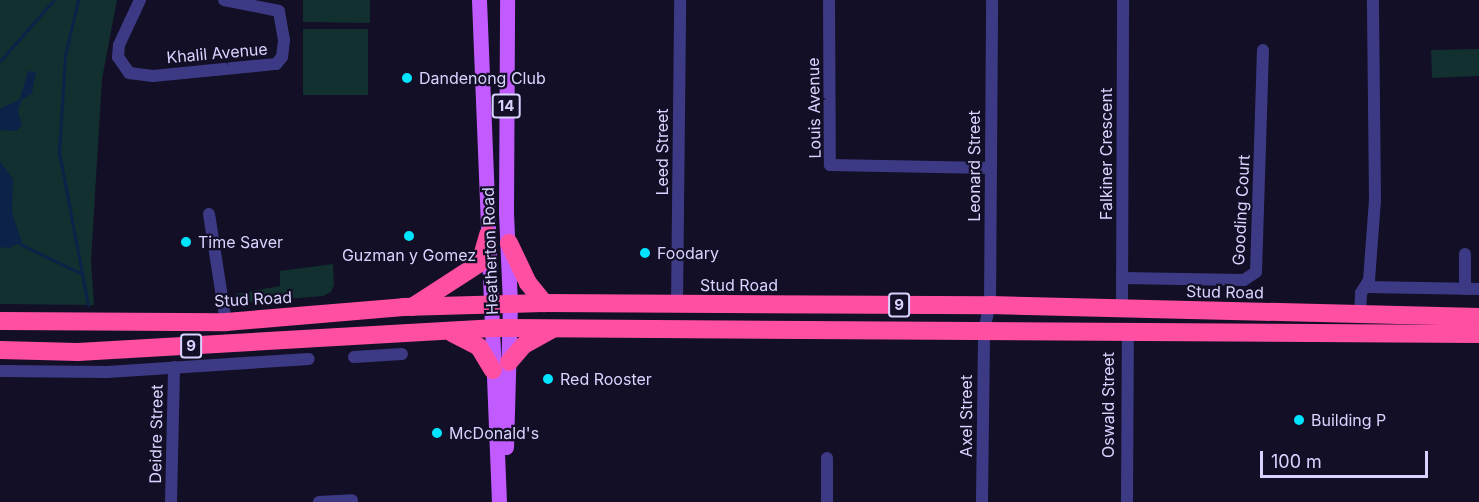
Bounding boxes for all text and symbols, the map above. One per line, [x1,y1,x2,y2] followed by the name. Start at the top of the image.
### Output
[166,39,268,67] street label: Khalil Avenue
[804,57,824,159] street label: Louis Avenue
[419,68,546,88] place label: Dandenong Club
[400,71,414,85] marker: Dandenong Club
[1096,88,1116,220] street label: Falkiner Crescent
[491,94,521,118] road number: 14
[652,108,672,196] street label: Leed Street
[964,110,984,222] street label: Leonard Street
[1229,154,1253,266] street label: Gooding Court
[478,187,502,315] street label: Heatherton Road
[402,229,416,243] marker: Guzman y Gomez
[198,232,283,252] place label: Time Saver
[179,235,193,249] marker: Time Saver
[657,243,719,263] place label: Foodary
[342,245,476,265] place label: Guzman y Gomez
[638,246,652,260] marker: Foodary
[700,275,778,295] street label: Stud Road
[1186,282,1264,302] street label: Stud Road
[214,287,292,311] street label: Stud Road
[887,293,911,317] road number: 9
[179,334,203,358] road number: 9
[1098,352,1118,458] street label: Oswald Street
[560,369,652,389] place label: Red Rooster
[541,372,555,386] marker: Red Rooster
[956,375,976,457] street label: Axel Street
[146,384,166,484] street label: Deidre Street
[1311,410,1386,430] place label: Building P
[1292,413,1306,427] marker: Building P
[449,423,539,443] place label: McDonald's
[430,426,444,440] marker: McDonald's
[1263,439,1431,477] scale bar
[1271,451,1322,472] text: 100 m

